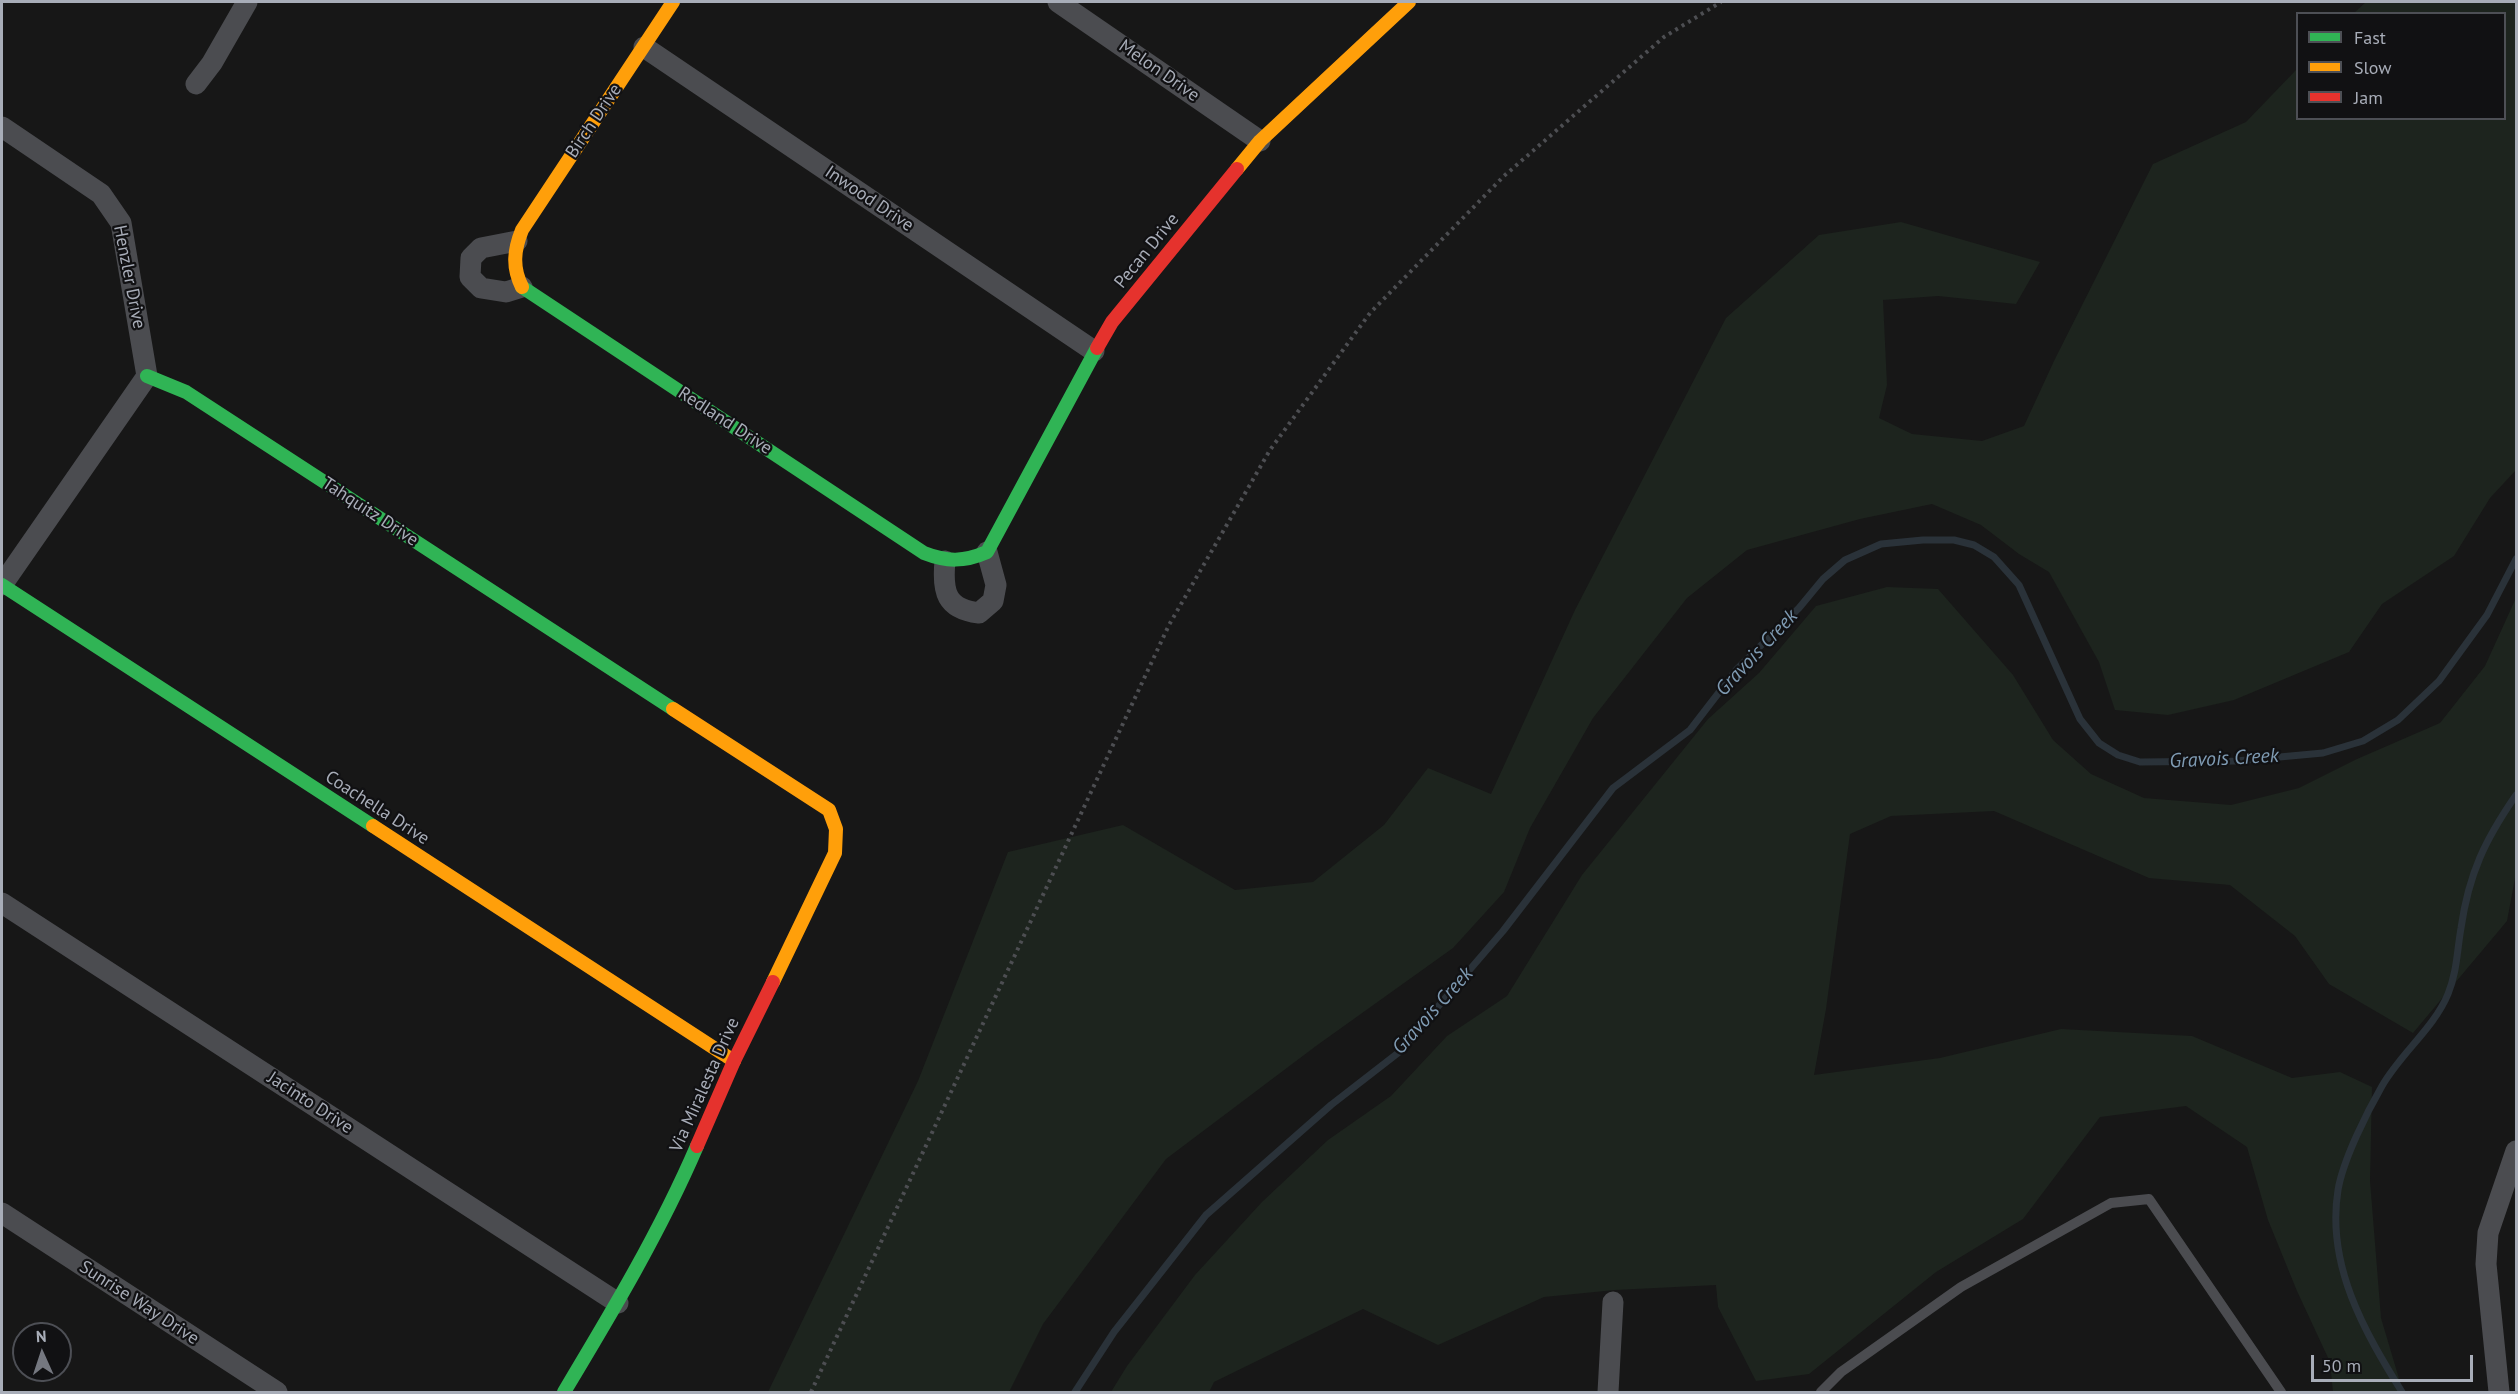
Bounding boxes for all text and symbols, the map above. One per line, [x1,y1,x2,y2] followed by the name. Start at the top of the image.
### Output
[2296,12,2506,120] legend
[2354,26,2386,49] text: Fast
[1115,35,1203,107] street label: Melon Drive
[2354,56,2392,79] text: Slow
[561,80,627,162] street label: Birch Drive
[2354,86,2383,109] text: Jam
[821,161,917,237] street label: Inwood Drive
[1110,209,1184,293] street label: Pecan Drive
[108,224,150,330] street label: Henzler Drive
[674,383,776,459] street label: Redland Drive
[318,473,422,551] street label: Tahquitz Drive
[1711,605,1803,701] water label: Gravois Creek
[2169,744,2279,774] water label: Gravois Creek
[321,766,433,850] street label: Coachella Drive
[1388,962,1478,1060] water label: Gravois Creek
[666,1014,744,1156] street label: Via Miralesta Drive
[263,1067,357,1139] street label: Jacinto Drive
[75,1256,203,1350] street label: Sunrise Way Drive
[12,1322,72,1382] north arrow
[35,1326,47,1346] text: N
[2314,1343,2476,1381] scale bar
[2322,1354,2361,1377] text: 50 m

